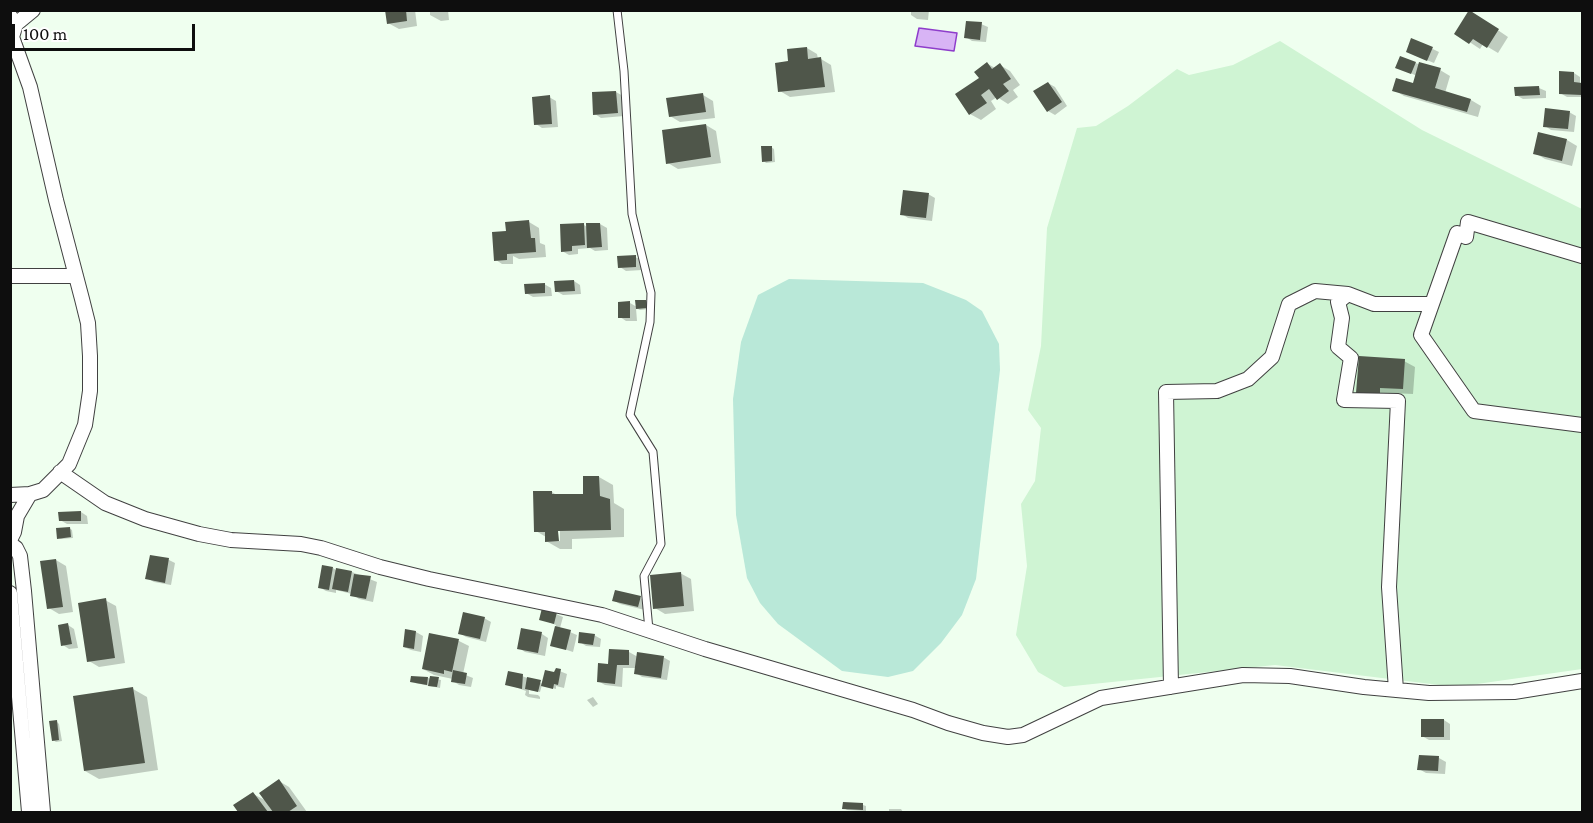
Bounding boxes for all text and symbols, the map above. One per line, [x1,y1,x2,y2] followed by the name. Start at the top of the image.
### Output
[15,12,198,50] scale bar
[23,24,67,44] text: 100 m

